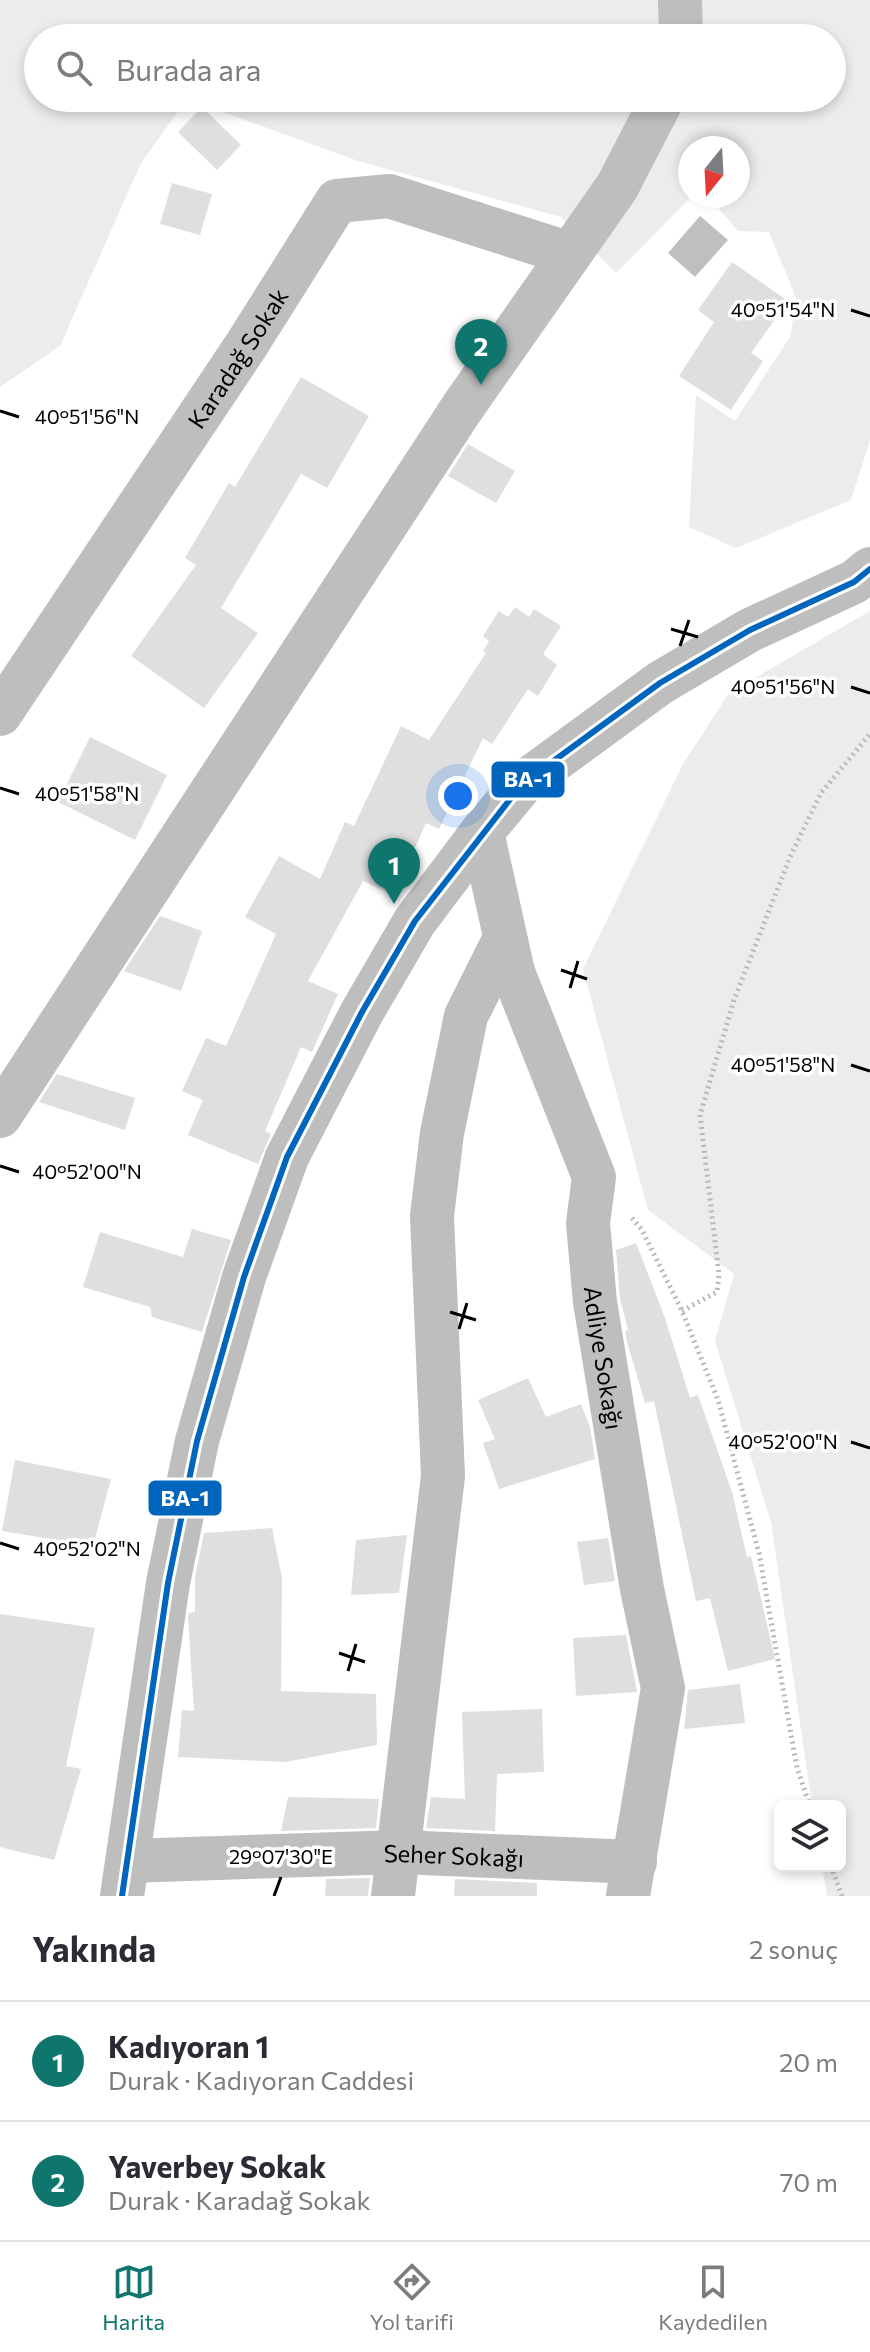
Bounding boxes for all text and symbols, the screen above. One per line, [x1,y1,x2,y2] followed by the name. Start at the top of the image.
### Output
[24,24,846,112] search box
[52,46,96,90] icon: search
[116,50,261,87] text: Burada ara
[678,136,750,208] north arrow
[181,282,293,433] street label: Karadağ Sokak
[731,297,835,321] text: 40°51'54"N
[455,319,507,385] pin: 2
[35,404,139,428] text: 40°51'56"N
[731,674,835,698] text: 40°51'56"N
[490,760,566,799] line badge: BA-1
[503,765,553,792] text: BA-1
[438,776,478,816] your location
[35,781,139,805] text: 40°51'58"N
[368,838,420,904] pin: 1
[731,1052,835,1076] text: 40°51'58"N
[32,1159,142,1183] text: 40°52'00"N
[579,1285,630,1431] street label: Adliye Sokağı
[728,1429,838,1453] text: 40°52'00"N
[147,1479,223,1517] line badge: BA-1
[160,1484,210,1511] text: BA-1
[33,1536,141,1560] text: 40°52'02"N
[774,1800,846,1872] map controls
[774,1800,846,1872] button: layers
[383,1837,525,1872] street label: Seher Sokağı
[229,1844,333,1868] text: 29°07'30"E
[32,1927,156,1969] text: Yakında
[749,1933,838,1964] text: 2 sonuç
[108,2027,269,2064] text: Kadıyoran 1
[52,2046,64,2077] text: 1
[779,2046,838,2077] text: 20 m
[108,2064,414,2095] text: Durak · Kadıyoran Caddesi
[108,2147,326,2184] text: Yaverbey Sokak
[51,2166,65,2197] text: 2
[780,2166,838,2197] text: 70 m
[108,2184,371,2215] text: Durak · Karadağ Sokak
[102,2260,165,2335] tab: Harita
[369,2260,454,2335] tab: Yol tarifi
[658,2260,768,2335] tab: Kaydedilen

